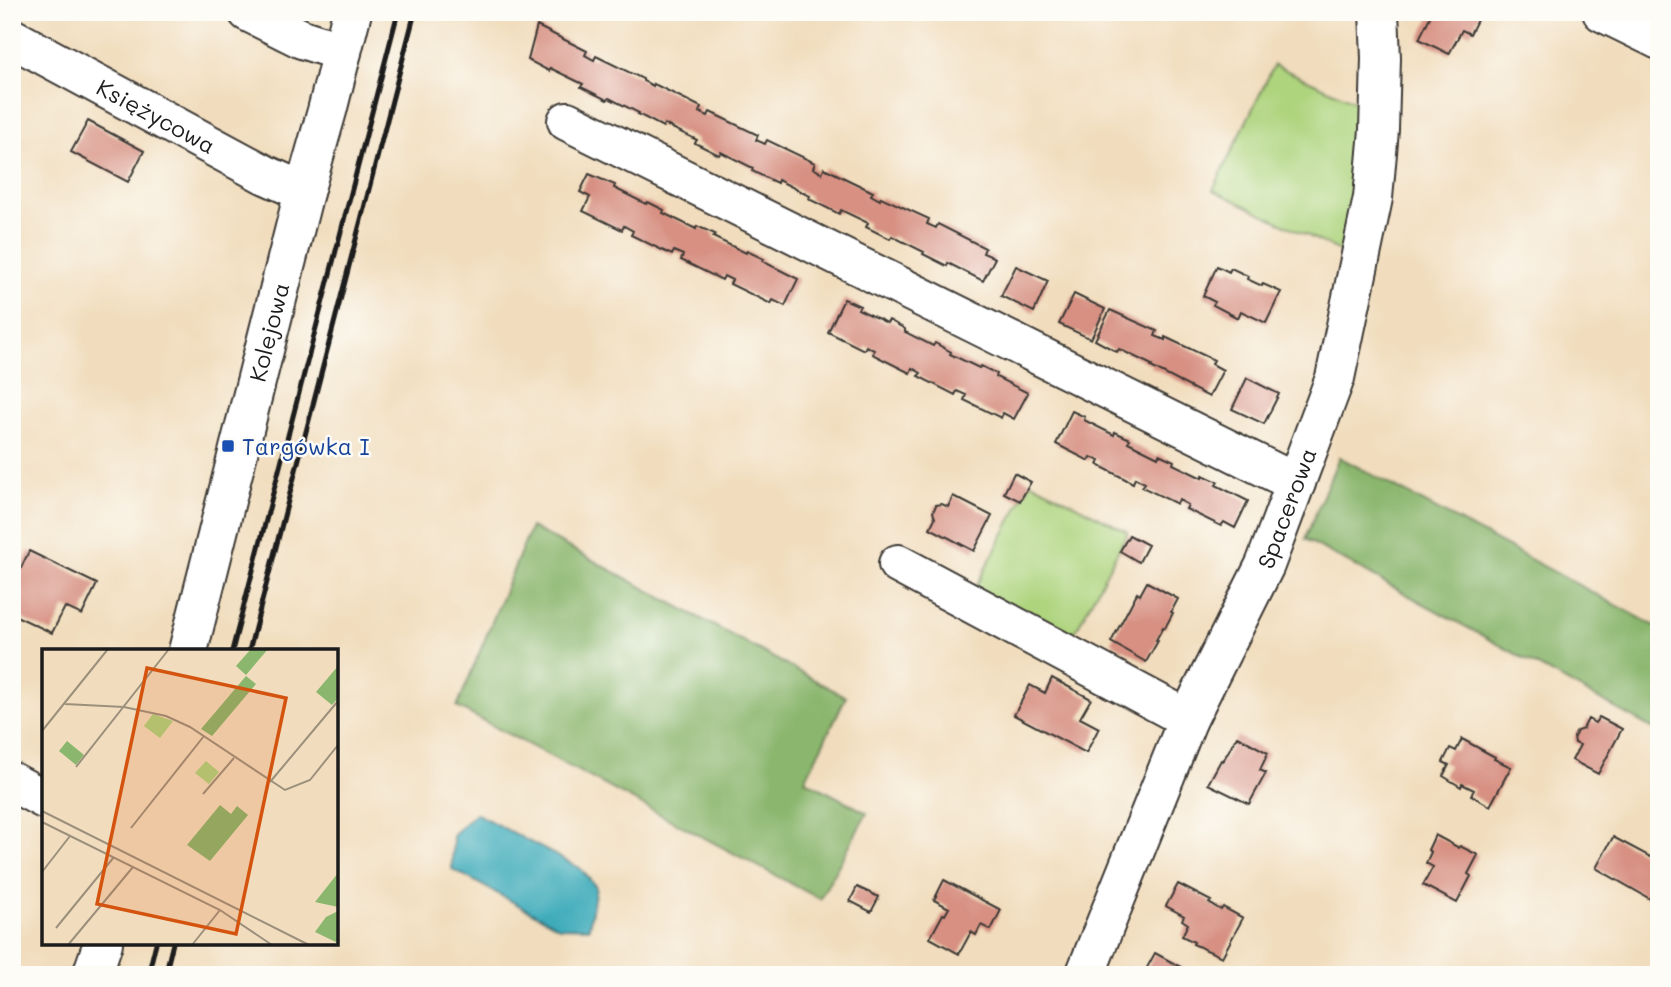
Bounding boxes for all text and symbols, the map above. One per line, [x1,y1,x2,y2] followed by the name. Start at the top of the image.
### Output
[92,72,221,160] street label: Księżycowa
[242,279,296,385] street label: Kolejowa
[242,431,370,461] place label: Targówka I
[220,438,236,454] marker: Targówka I
[1250,443,1323,573] street label: Spacerowa
[42,649,338,945] inset map

